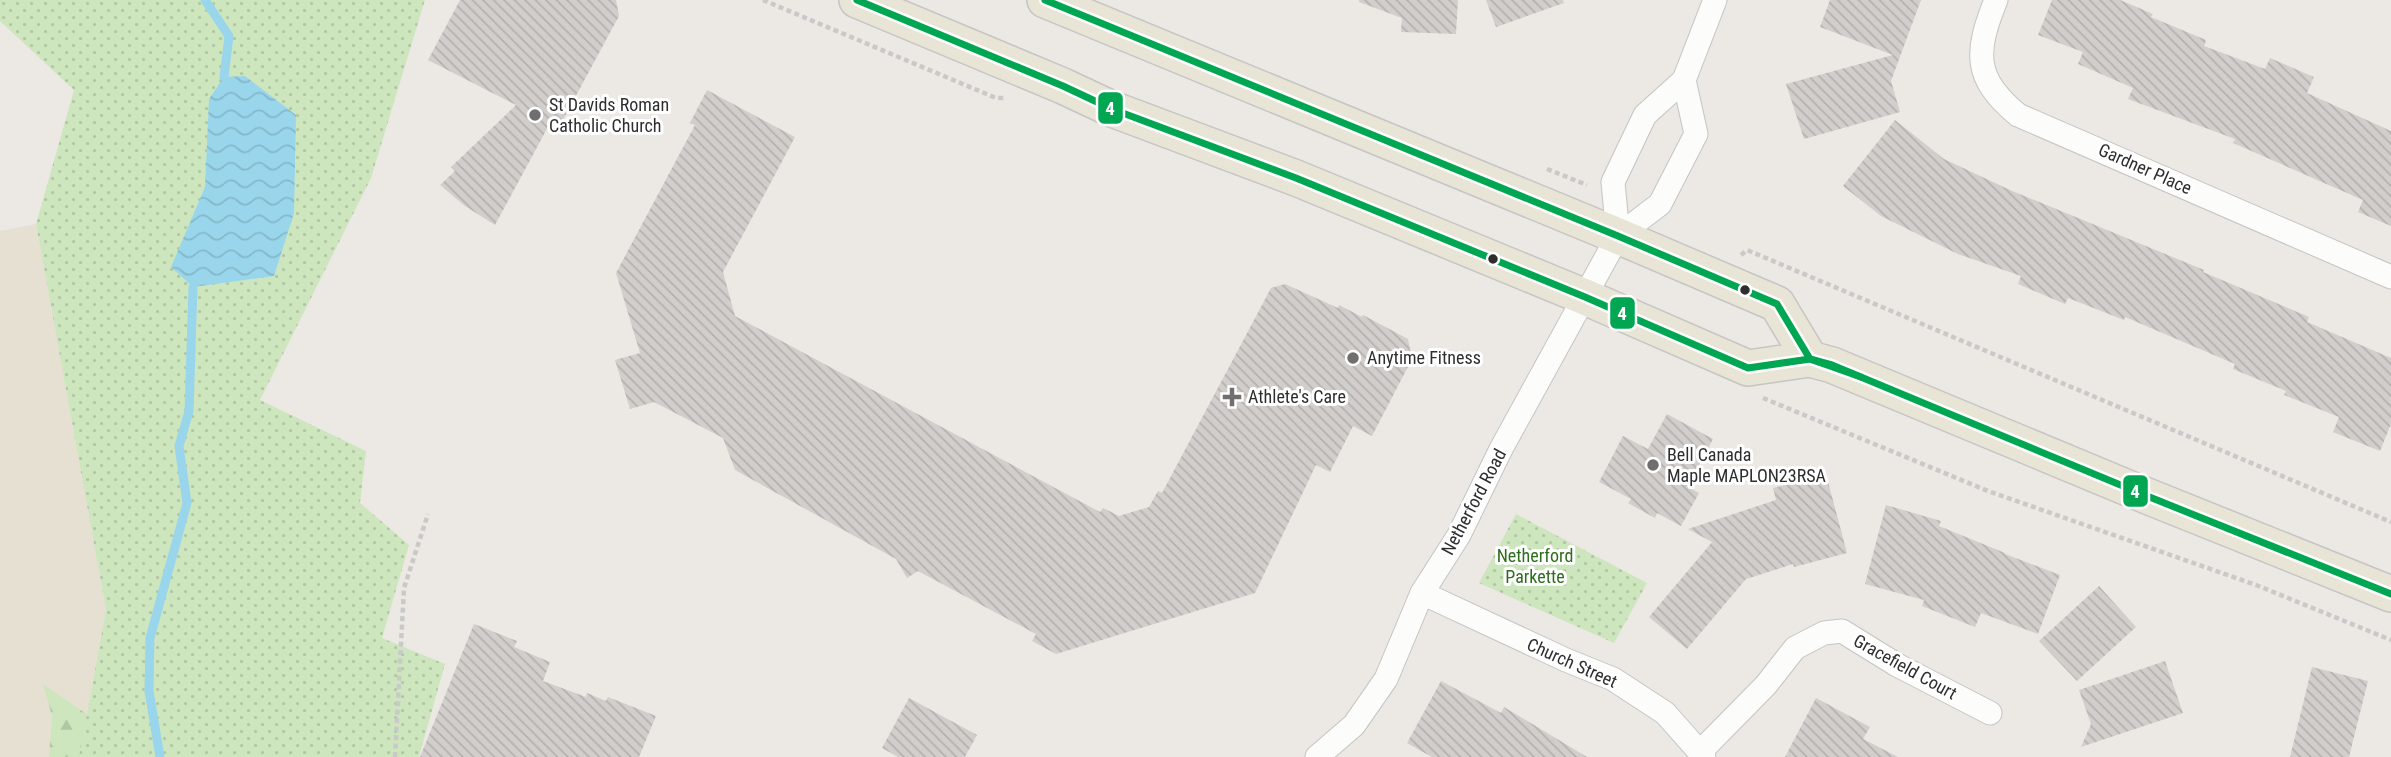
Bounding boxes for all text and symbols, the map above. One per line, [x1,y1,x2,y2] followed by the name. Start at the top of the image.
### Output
[1097,91,1124,125] line badge: 4
[549,94,669,136] place label: St Davids Roman Catholic Church
[1105,97,1115,120] text: 4
[527,107,543,123] marker: St Davids Roman Catholic Church
[2095,139,2195,198] street label: Gardner Place
[1486,252,1500,266] unlabelled marker
[1738,283,1752,297] unlabelled marker
[1609,296,1636,330] line badge: 4
[1617,302,1627,325] text: 4
[1367,347,1481,368] place label: Anytime Fitness
[1345,350,1361,366] marker: Anytime Fitness
[1248,386,1346,407] place label: Athlete's Care
[1222,387,1242,407] marker: Athlete's Care
[1667,444,1827,486] place label: Bell Canada Maple MAPLON23RSA
[1437,445,1510,558] street label: Netherford Road
[1645,457,1661,473] marker: Bell Canada Maple MAPLON23RSA
[2122,474,2149,508] line badge: 4
[2130,480,2140,503] text: 4
[1497,545,1573,587] park label: Netherford Parkette
[1850,630,1961,704] street label: Gracefield Court
[1524,633,1620,692] street label: Church Street

